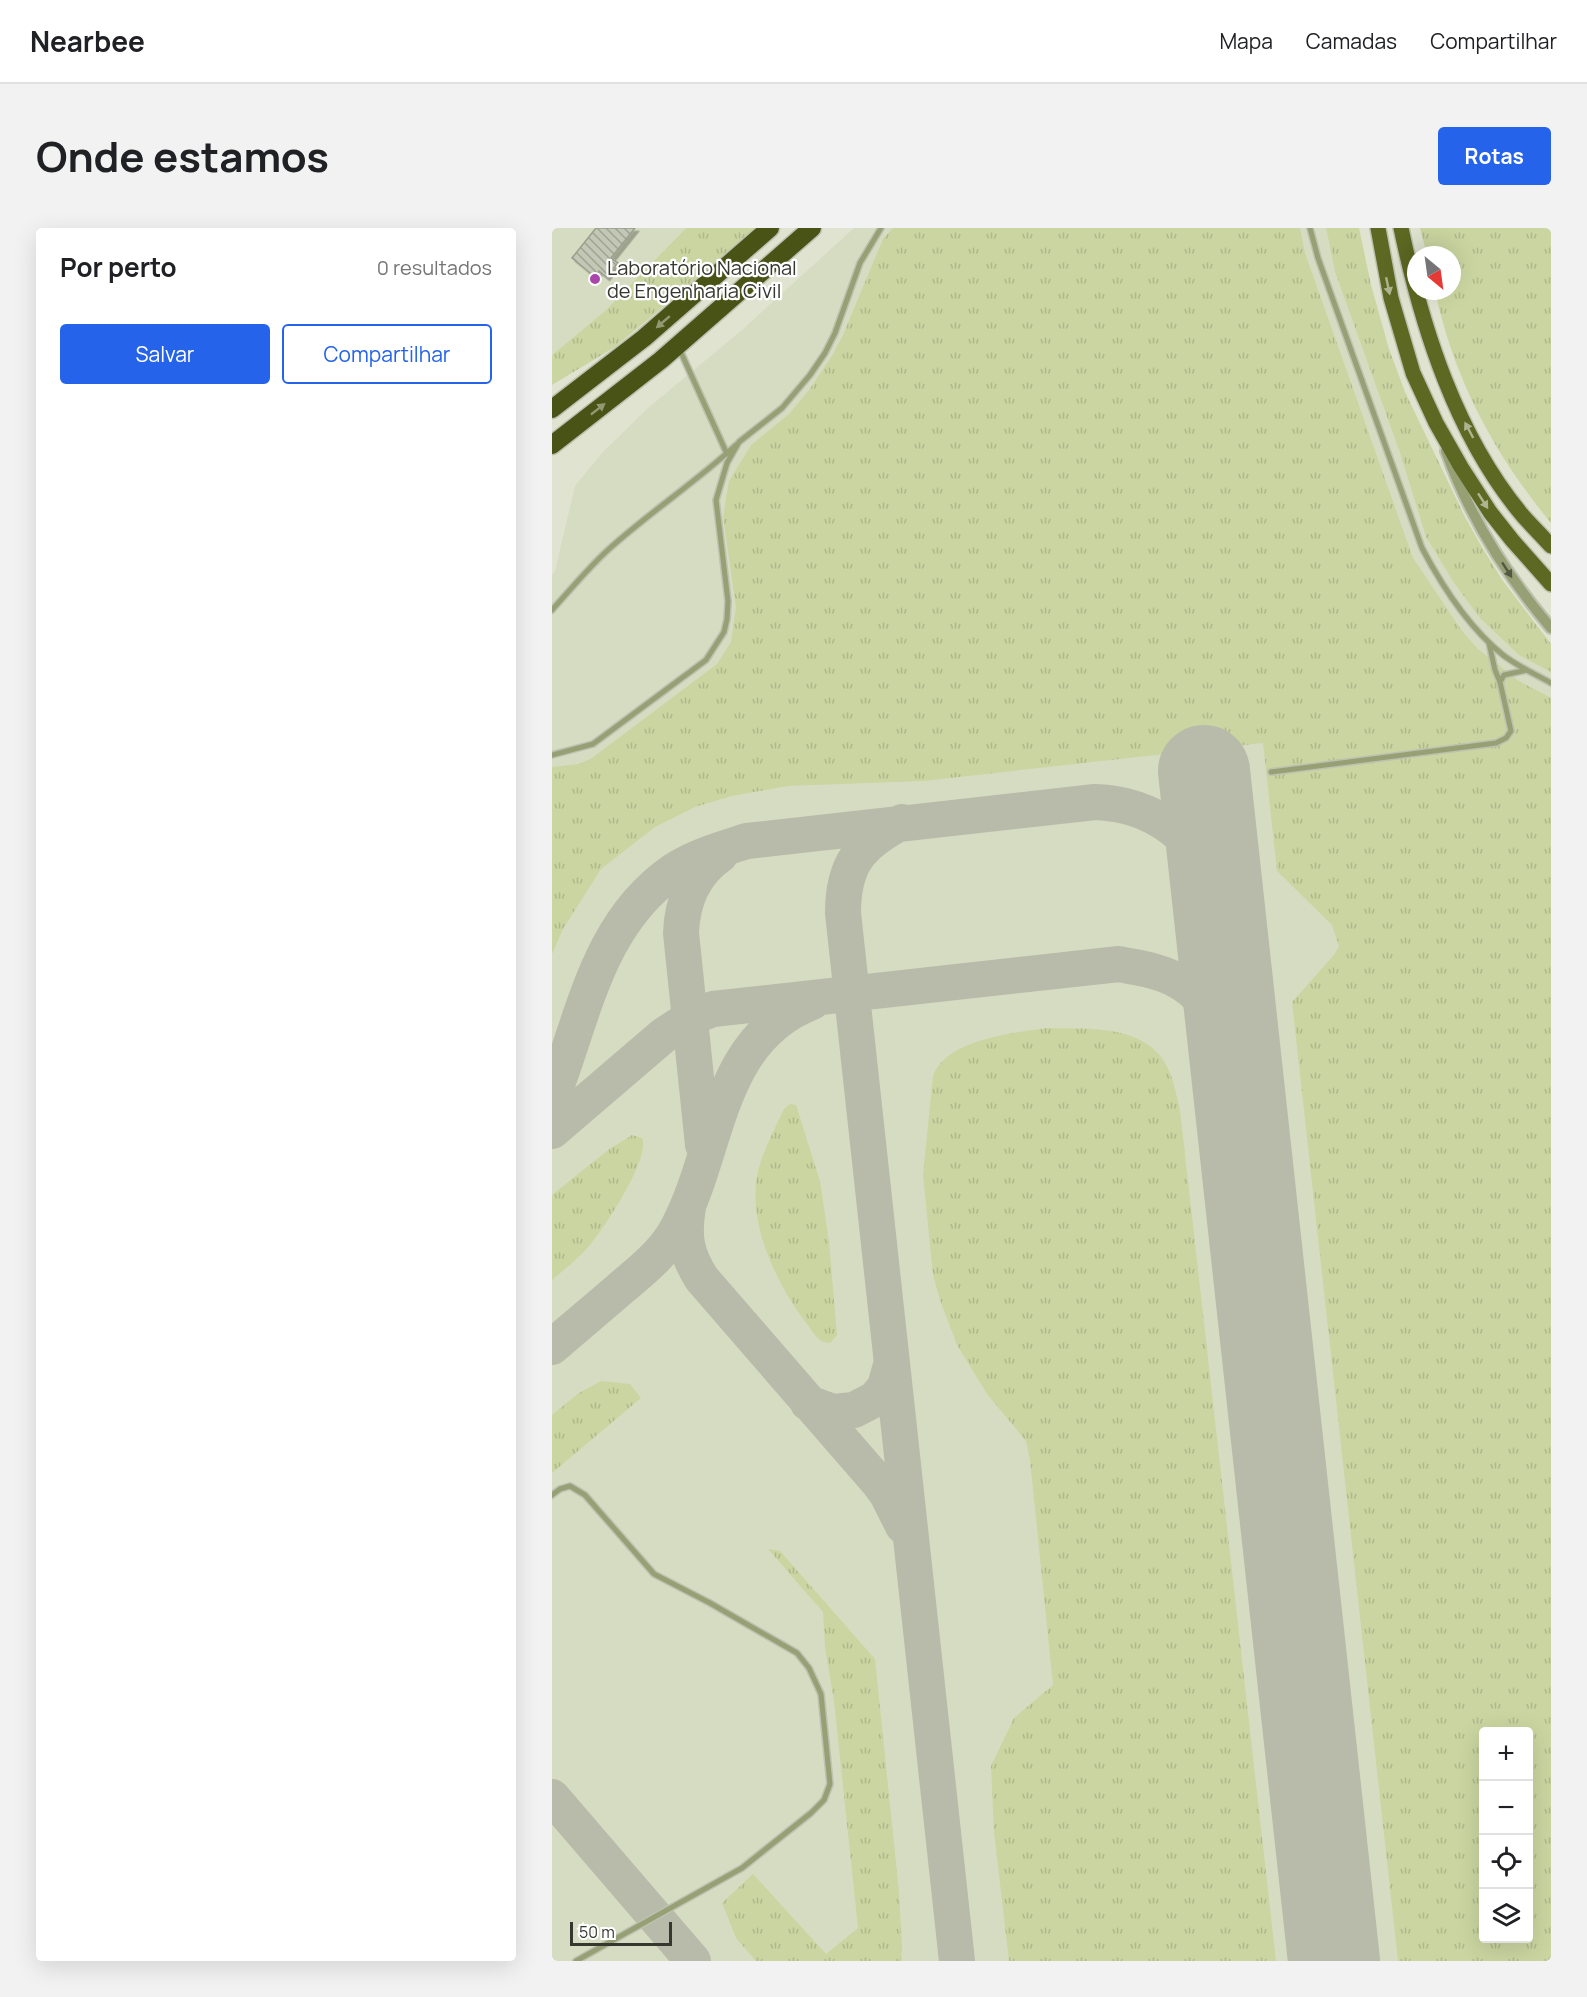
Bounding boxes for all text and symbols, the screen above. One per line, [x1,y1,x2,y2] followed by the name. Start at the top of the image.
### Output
[30,22,145,60] text: Nearbee
[1219,27,1273,55] text: Mapa
[1306,27,1397,55] text: Camadas
[1430,27,1557,55] text: Compartilhar
[36,127,329,185] text: Onde estamos
[1438,127,1551,185] button: Rotas
[1407,246,1461,300] north arrow
[60,249,177,285] text: Por perto
[377,254,492,281] text: 0 resultados
[607,254,797,304] place label: Laboratório Nacional de Engenharia Civil
[588,272,602,286] marker: Laboratório Nacional de Engenharia Civil
[1384,276,1394,295] one-way arrow
[656,315,671,328] one-way arrow
[60,324,270,384] button: Salvar
[282,324,492,384] button: Compartilhar
[590,402,606,415] one-way arrow
[1464,422,1474,439] one-way arrow
[1477,493,1488,509] one-way arrow
[1501,561,1512,578] one-way arrow
[1479,1727,1533,1943] map controls
[1479,1727,1533,1781] button: +
[1479,1781,1533,1835] button: −
[1479,1835,1533,1889] button: locate
[1479,1889,1533,1943] button: layers
[570,1919,672,1946] scale bar
[579,1921,615,1943] text: 50 m

